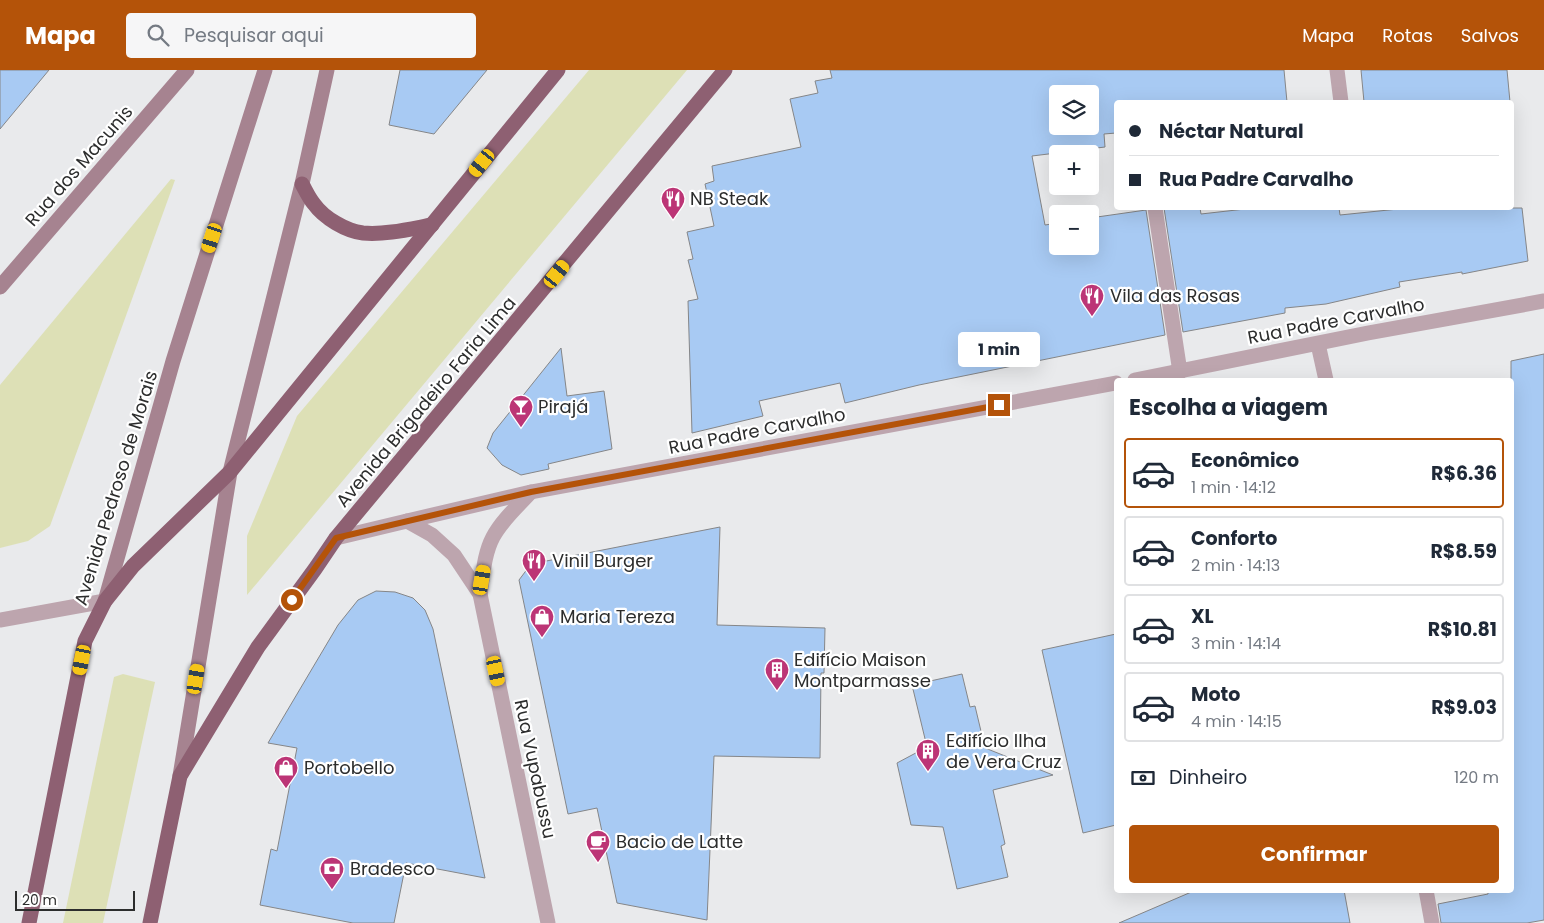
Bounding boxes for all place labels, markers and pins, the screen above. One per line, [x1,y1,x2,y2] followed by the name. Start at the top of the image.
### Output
[660,186,686,220] restaurant icon: NB Steak
[690,186,769,211] place label: NB Steak
[1079,283,1105,317] restaurant icon: Vila das Rosas
[1110,283,1240,308] place label: Vila das Rosas
[508,394,534,428] bar icon: Pirajá
[538,394,588,419] place label: Pirajá
[521,548,547,582] restaurant icon: Vinil Burger
[552,548,653,573] place label: Vinil Burger
[529,604,555,638] shop icon: Maria Tereza
[560,604,675,629] place label: Maria Tereza
[794,647,931,693] place label: Edifício Maison Montparmasse
[764,657,790,691] building icon: Edifício Maison Montparmasse
[946,728,1061,774] place label: Edifício Ilha de Vera Cruz
[915,738,941,772] building icon: Edifício Ilha de Vera Cruz
[273,755,299,789] shop icon: Portobello
[304,755,394,780] place label: Portobello
[585,829,611,863] cafe icon: Bacio de Latte
[616,829,743,854] place label: Bacio de Latte
[319,856,345,890] bank icon: Bradesco
[350,856,435,881] place label: Bradesco

